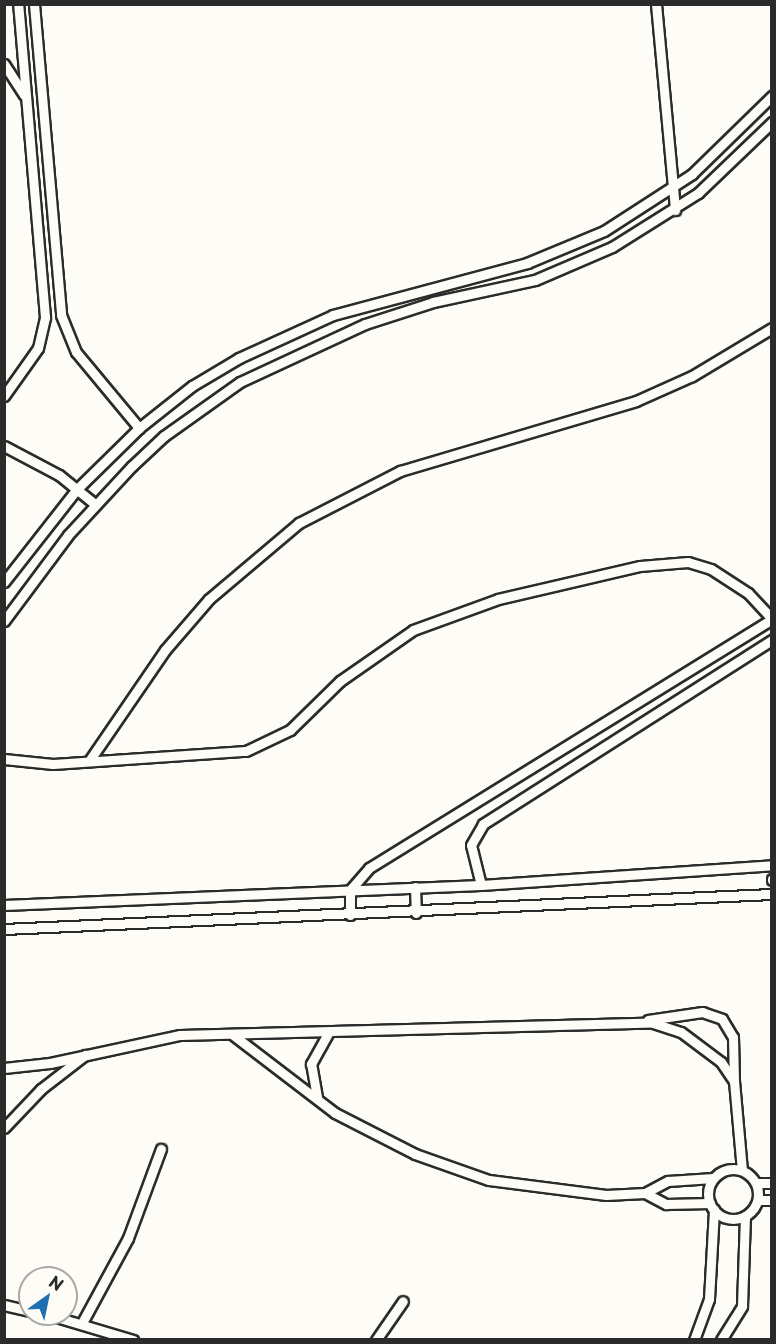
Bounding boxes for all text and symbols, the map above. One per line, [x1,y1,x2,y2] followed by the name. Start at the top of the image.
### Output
[18,1266,78,1326] north arrow
[45,1269,69,1296] text: N

